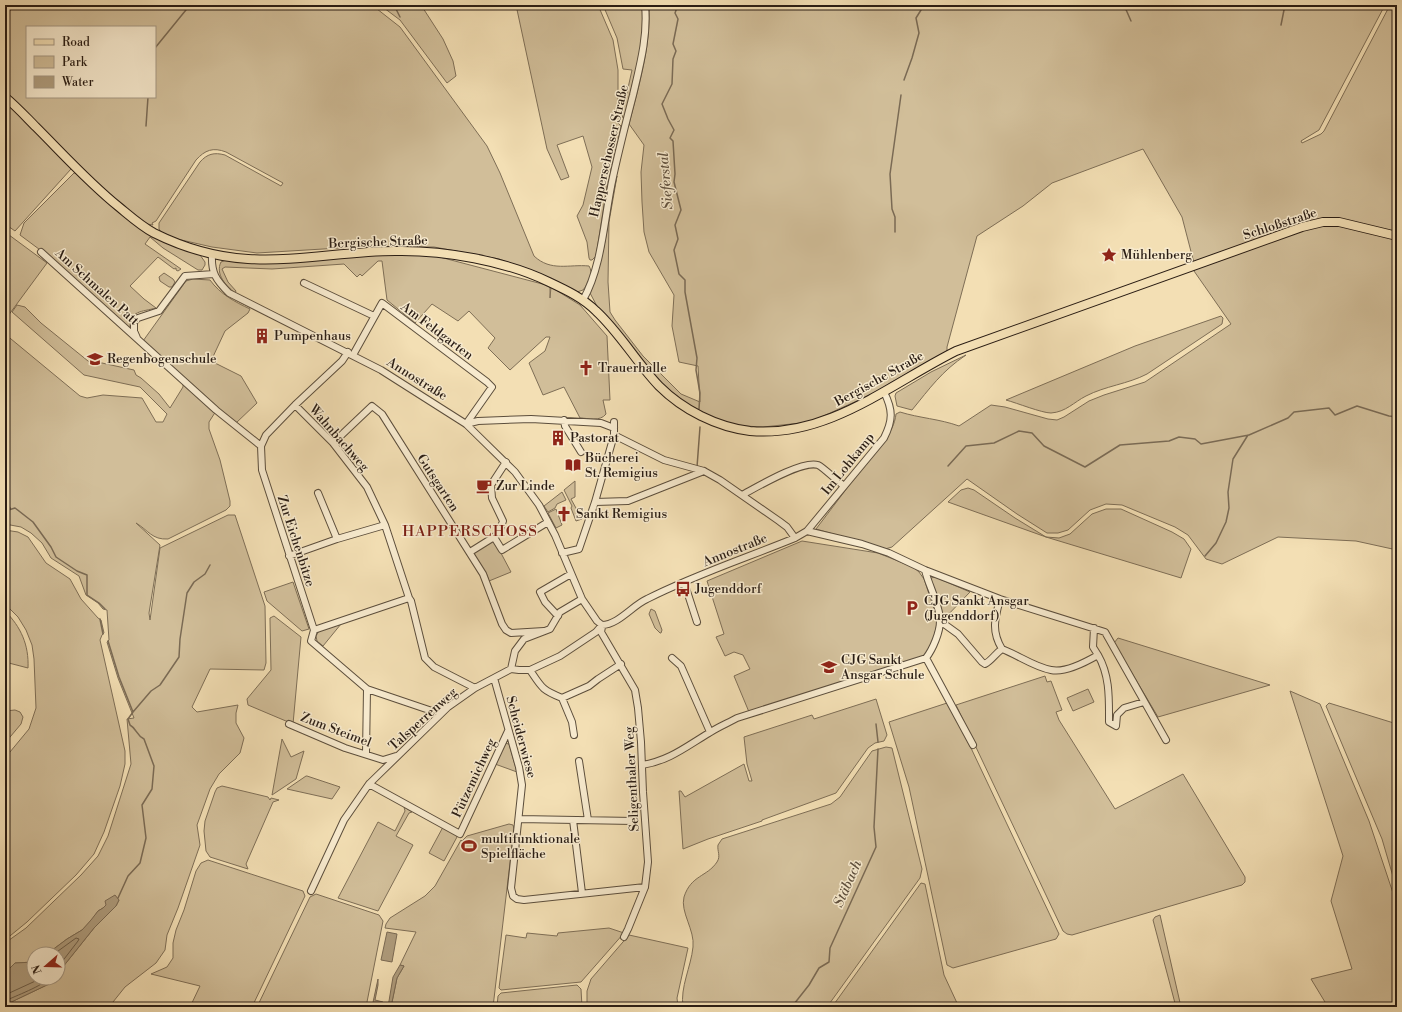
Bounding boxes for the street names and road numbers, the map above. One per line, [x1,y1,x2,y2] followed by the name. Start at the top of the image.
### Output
[586,83,632,219] street label: Happerschosser Straße
[1241,204,1319,243] street label: Schloßstraße
[327,232,428,252] street label: Bergische Straße
[51,244,143,329] street label: Am Schmalen Patt
[397,298,477,364] street label: Am Feldgarten
[831,348,927,411] street label: Bergische Straße
[383,354,450,404] street label: Annostraße
[305,401,373,475] street label: Wahnbachweg
[818,430,878,498] street label: Im Lohkamp
[413,451,463,515] street label: Gutsgarten
[274,493,318,589] street label: Zur Eichenbitze
[699,530,770,571] street label: Annostraße
[386,684,461,754] street label: Talsperrenweg
[502,694,540,780] street label: Scheiderwiese
[298,709,374,751] street label: Zum Steimel
[621,726,643,832] street label: Seligenthaler Weg
[449,735,499,820] street label: Pützemichweg

